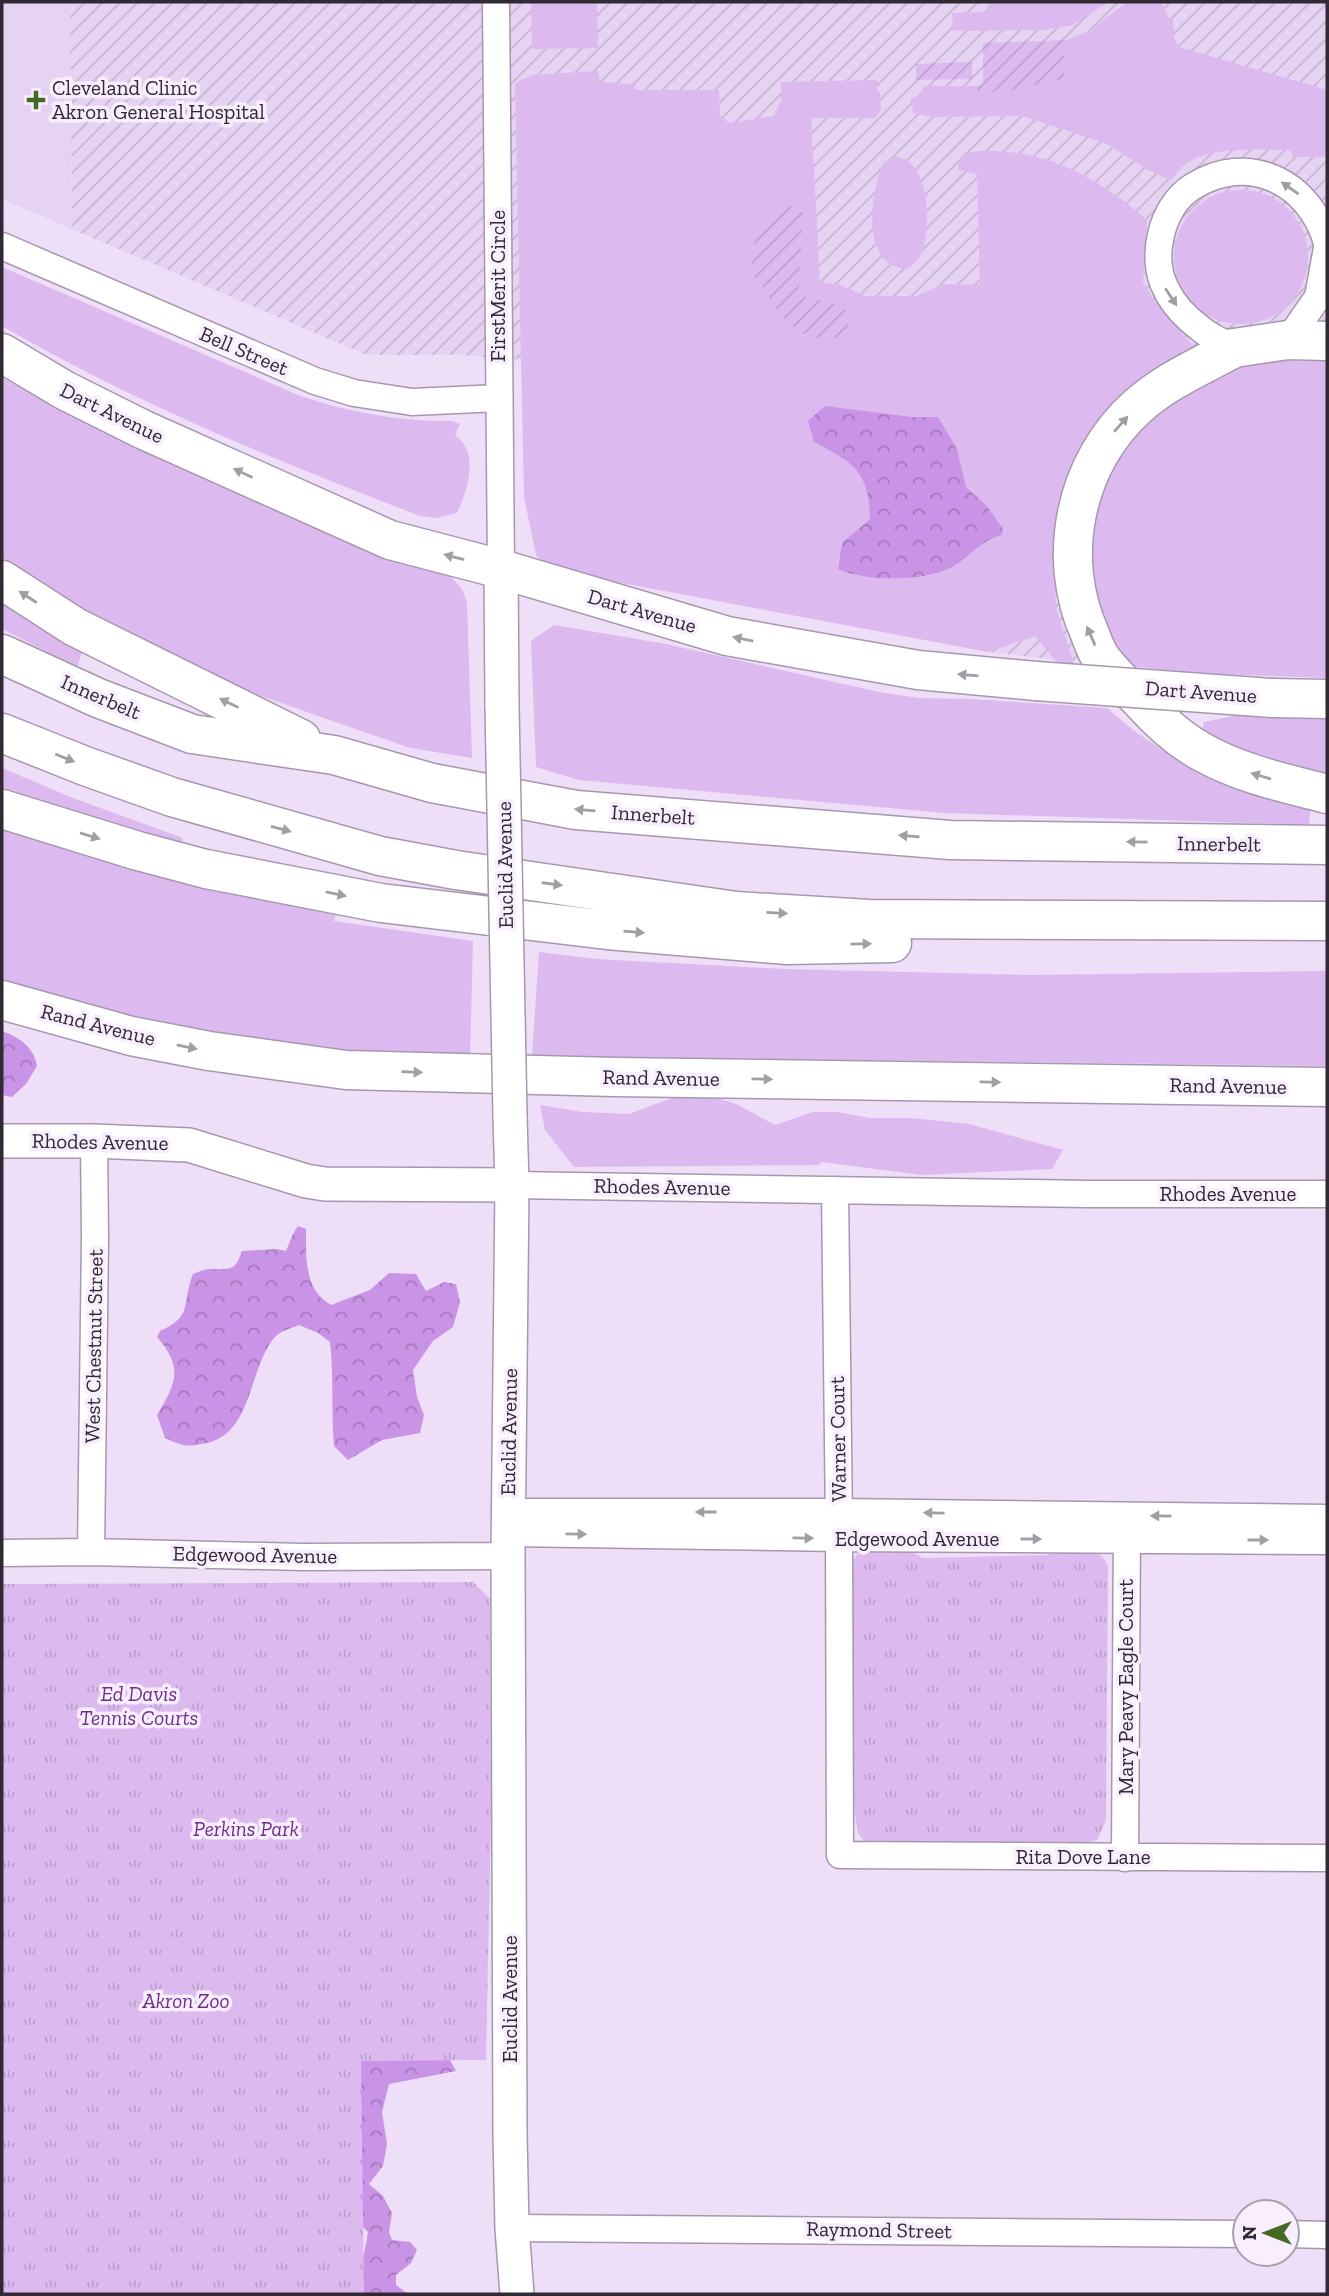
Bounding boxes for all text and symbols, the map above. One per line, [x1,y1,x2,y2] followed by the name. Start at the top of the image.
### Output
[52,75,265,124] place label: Cleveland Clinic Akron General Hospital
[26,90,46,110] marker: Cleveland Clinic Akron General Hospital
[1281,181,1299,195] one-way arrow
[485,210,510,362] street label: FirstMerit Circle
[1165,287,1178,306] one-way arrow
[196,321,292,380] street label: Bell Street
[56,377,168,448] street label: Dart Avenue
[1113,415,1128,432] one-way arrow
[233,468,253,479] one-way arrow
[442,551,464,562] one-way arrow
[585,583,700,638] street label: Dart Avenue
[19,590,37,604] one-way arrow
[1085,626,1097,646] one-way arrow
[732,633,754,644] one-way arrow
[58,669,145,725] street label: Innerbelt
[956,669,978,680] one-way arrow
[1144,675,1258,708] street label: Dart Avenue
[219,698,239,709] one-way arrow
[55,753,76,764] one-way arrow
[1251,771,1272,781] one-way arrow
[610,799,696,830] street label: Innerbelt
[491,801,518,929] street label: Euclid Avenue
[574,804,596,815] one-way arrow
[271,825,292,835] one-way arrow
[898,830,920,841] one-way arrow
[1177,830,1261,857] street label: Innerbelt
[80,832,101,842] one-way arrow
[1125,837,1147,848] one-way arrow
[541,879,563,890] one-way arrow
[325,888,347,899] one-way arrow
[766,908,788,919] one-way arrow
[623,927,645,938] one-way arrow
[850,938,872,950] one-way arrow
[38,998,158,1051] street label: Rand Avenue
[176,1041,198,1052] one-way arrow
[602,1064,720,1091] street label: Rand Avenue
[402,1066,424,1077] one-way arrow
[1169,1072,1287,1099] street label: Rand Avenue
[751,1073,773,1085] one-way arrow
[979,1076,1001,1088] one-way arrow
[31,1128,169,1155] street label: Rhodes Avenue
[593,1173,731,1200] street label: Rhodes Avenue
[1160,1181,1296,1206] street label: Rhodes Avenue
[79,1248,108,1443] street label: West Chestnut Street
[495,1368,522,1496] street label: Euclid Avenue
[824,1376,851,1502] street label: Warner Court
[695,1506,717,1518] one-way arrow
[922,1507,944,1519] one-way arrow
[1150,1510,1172,1522] one-way arrow
[835,1526,999,1551] street label: Edgewood Avenue
[565,1528,587,1540] one-way arrow
[793,1532,815,1544] one-way arrow
[1020,1533,1042,1545] one-way arrow
[1248,1534,1270,1546] one-way arrow
[172,1541,338,1568] street label: Edgewood Avenue
[1113,1579,1138,1795] street label: Mary Peavy Eagle Court
[80,1681,198,1730] park label: Ed Davis Tennis Courts
[193,1816,299,1841] park label: Perkins Park
[1015,1844,1151,1869] street label: Rita Dove Lane
[497,1935,522,2063] street label: Euclid Avenue
[141,1988,230,2013] park label: Akron Zoo
[1231,2198,1301,2268] north arrow
[806,2216,952,2243] street label: Raymond Street
[1238,2226,1261,2240] text: N

